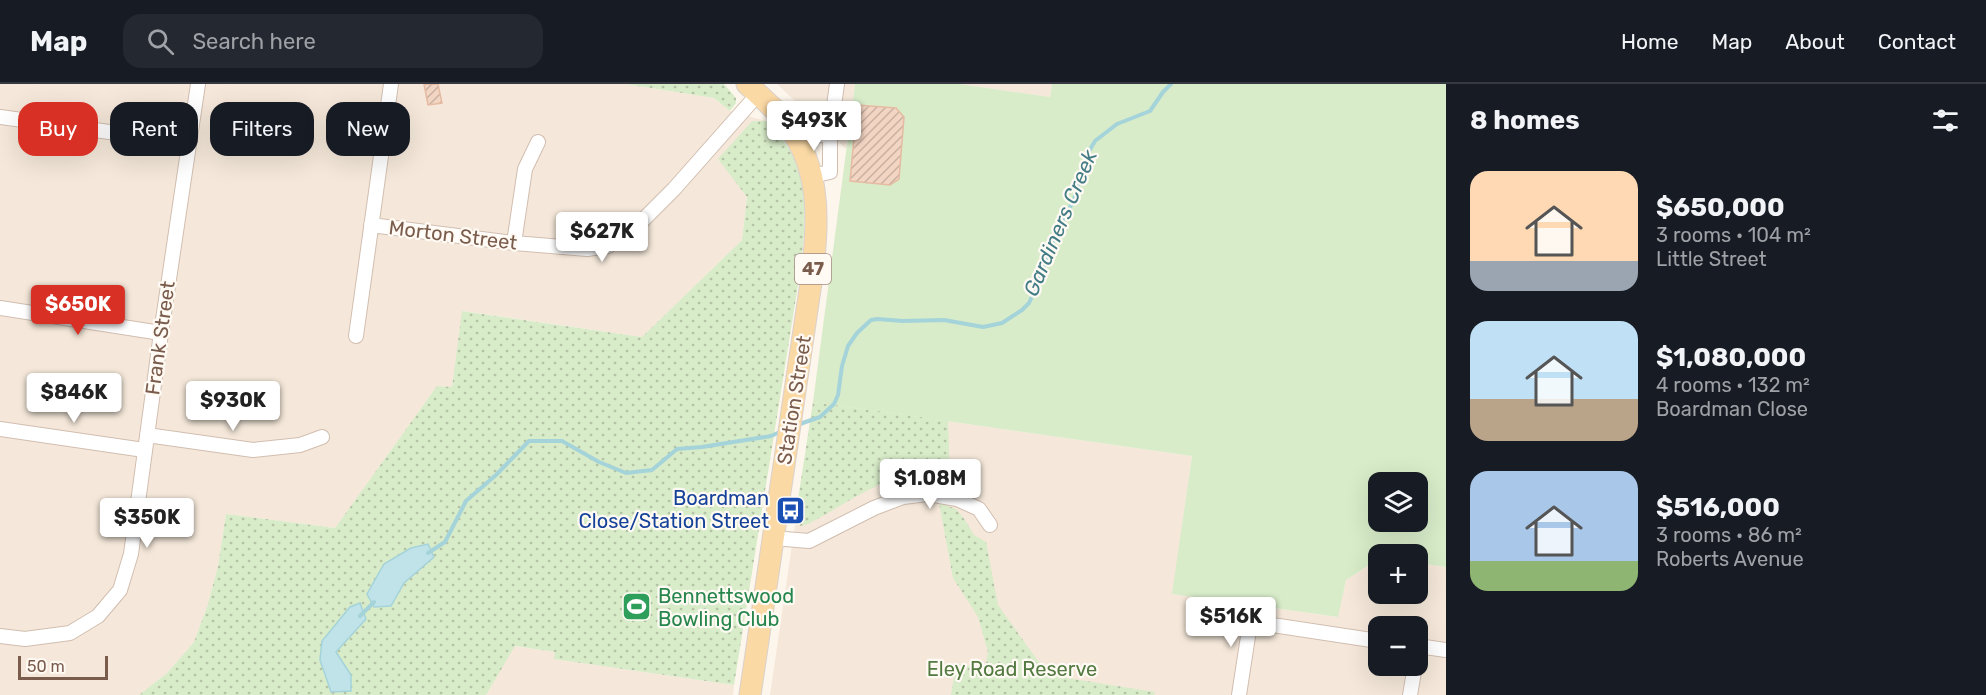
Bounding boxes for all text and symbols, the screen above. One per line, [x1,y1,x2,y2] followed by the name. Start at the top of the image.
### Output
[123,14,543,68] search box
[30,25,87,58] text: Map
[144,25,177,58] icon: search
[192,28,316,55] text: Search here
[1621,29,1678,54] text: Home
[1711,29,1752,54] text: Map
[1785,29,1845,54] text: About
[1878,29,1956,54] text: Contact
[772,101,856,152] pin: $493K
[18,102,98,156] chip: Buy
[110,102,198,156] chip: Rent
[210,102,314,156] chip: Filters
[326,102,410,156] chip: New
[1929,104,1962,137] icon: filters
[1470,105,1580,136] text: 8 homes
[781,108,847,132] text: $493K
[1018,145,1103,300] water label: Gardiners Creek
[1656,192,1785,223] text: $650,000
[1518,195,1590,267] icon: home
[560,212,644,263] pin: $627K
[387,215,519,255] street label: Morton Street
[570,219,634,243] text: $627K
[1656,223,1811,247] text: 3 rooms · 104 m²
[1656,247,1767,271] text: Little Street
[795,254,831,284] road number: 47
[140,279,180,397] street label: Frank Street
[36,285,120,336] pin: $650K
[45,292,111,316] text: $650K
[772,334,816,466] street label: Station Street
[1656,342,1806,373] text: $1,080,000
[1518,345,1590,417] icon: home
[32,373,116,424] pin: $846K
[1656,373,1810,397] text: 4 rooms · 132 m²
[41,380,107,404] text: $846K
[191,381,275,432] pin: $930K
[200,388,266,412] text: $930K
[1656,397,1808,421] text: Boardman Close
[881,459,979,510] pin: $1.08M
[894,466,966,490] text: $1.08M
[1368,472,1428,676] map controls
[1368,472,1428,532] button: layers
[578,486,769,533] place label: Boardman Close/Station Street
[1656,492,1780,523] text: $516,000
[774,494,806,526] bus stop icon: Boardman Close/Station Street
[1518,495,1590,567] icon: home
[105,498,189,549] pin: $350K
[114,505,180,529] text: $350K
[1656,523,1802,547] text: 3 rooms · 86 m²
[1368,544,1428,604] button: +
[1656,547,1804,571] text: Roberts Avenue
[658,584,794,631] place label: Bennettswood Bowling Club
[621,591,653,623] sports icon: Bennettswood Bowling Club
[1189,597,1273,648] pin: $516K
[1200,604,1262,628] text: $516K
[1368,616,1428,676] button: −
[18,653,108,680] scale bar
[27,657,65,676] text: 50 m
[927,657,1097,681] park label: Eley Road Reserve

